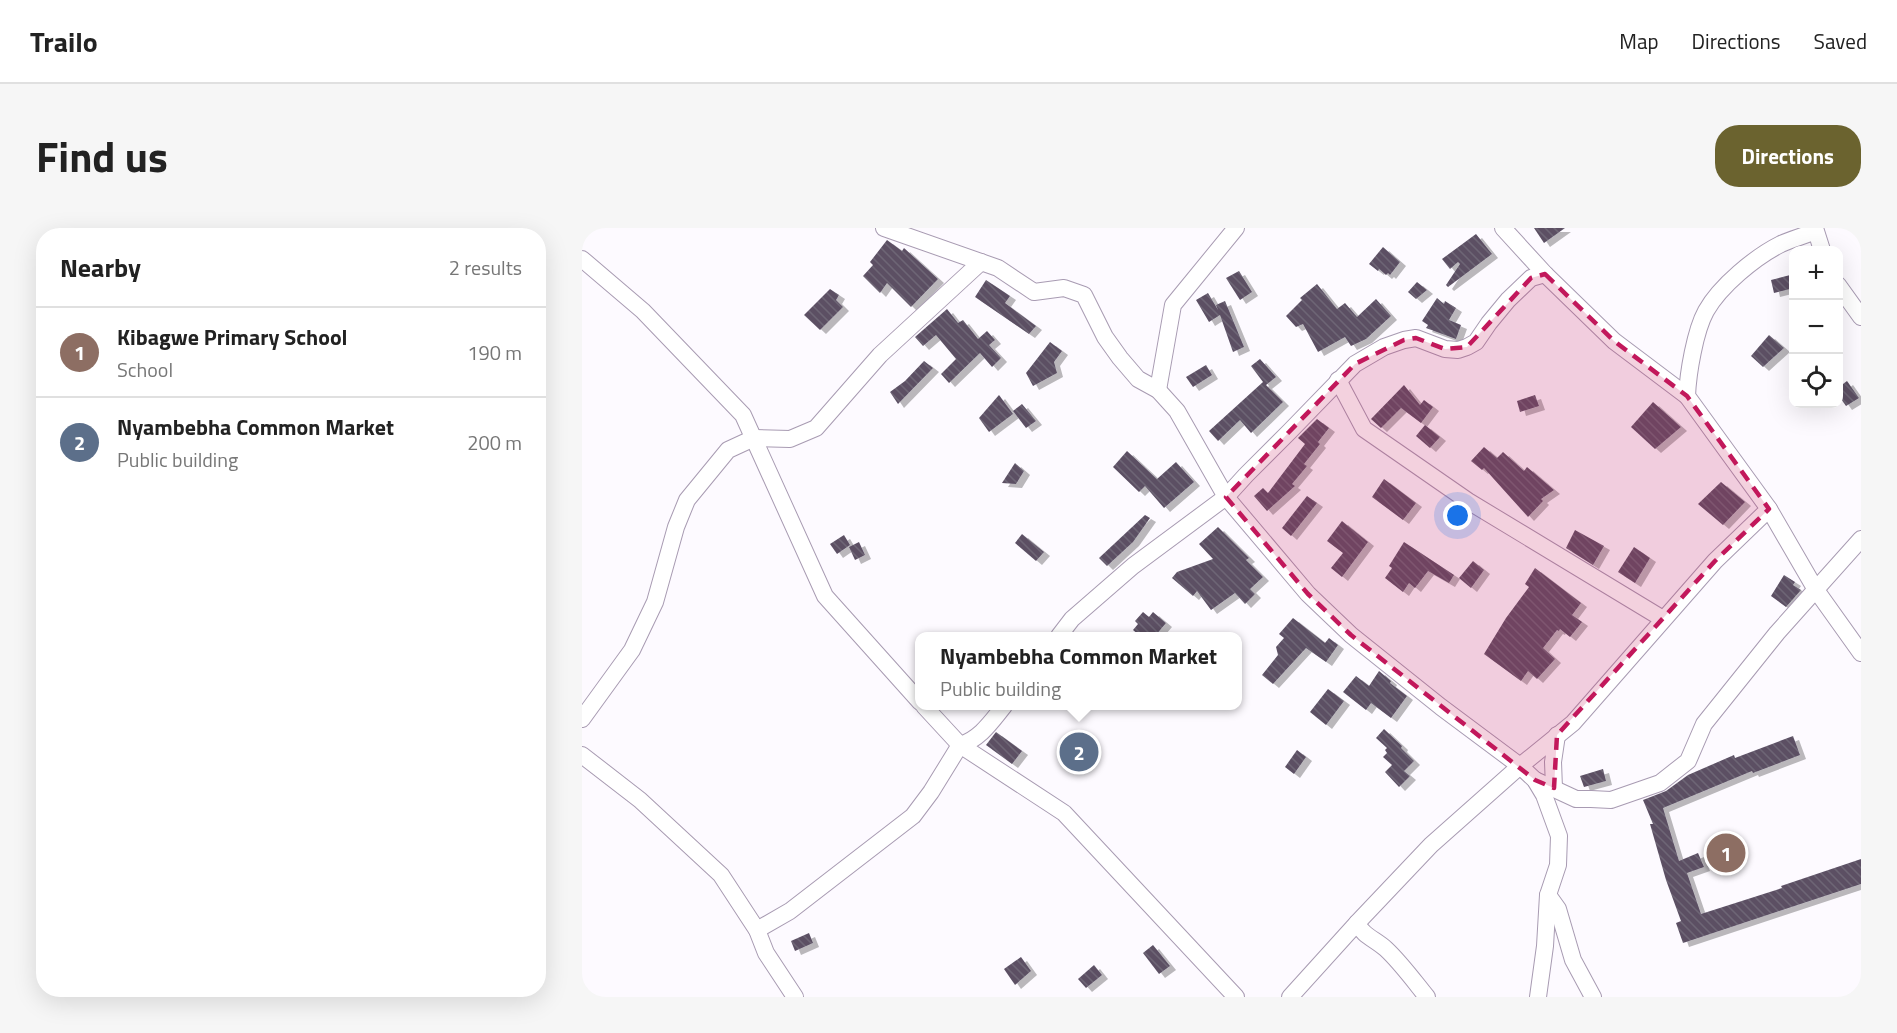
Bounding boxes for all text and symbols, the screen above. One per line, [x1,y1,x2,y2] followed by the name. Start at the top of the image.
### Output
[30,20,98,63] text: Trailo
[1619,25,1659,57] text: Map
[1692,25,1781,57] text: Directions
[1814,25,1867,57] text: Saved
[36,124,168,188] text: Find us
[1715,125,1861,187] button: Directions
[1789,246,1843,408] map controls
[1789,246,1843,300] button: +
[60,248,141,287] text: Nearby
[449,252,522,283] text: 2 results
[1789,300,1843,354] button: −
[117,320,348,354] text: Kibagwe Primary School
[74,337,85,368] text: 1
[467,337,522,368] text: 190 m
[117,354,173,385] text: School
[1789,354,1843,408] button: locate
[117,410,394,444] text: Nyambebha Common Market
[74,427,85,458] text: 2
[467,427,522,458] text: 200 m
[117,444,238,475] text: Public building
[1443,501,1472,530] your location
[915,632,1242,710] popup
[940,639,1217,673] text: Nyambebha Common Market
[940,673,1061,704] text: Public building
[1060,730,1098,774] pin: 2
[1706,830,1746,876] pin: 1

